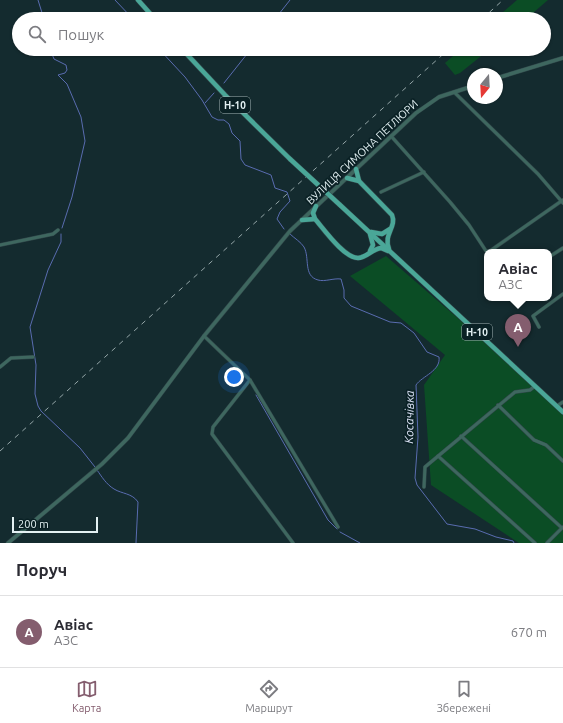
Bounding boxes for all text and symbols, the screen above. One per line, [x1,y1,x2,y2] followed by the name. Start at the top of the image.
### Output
[12,12,551,56] search box
[26,23,48,45] icon: search
[58,26,104,43] text: Пошук
[467,68,503,104] north arrow
[220,97,250,113] road number: Н-10
[304,97,420,207] street label: ВУЛИЦЯ СИМОНА ПЕТЛЮРИ
[484,249,552,301] popup
[498,260,538,277] text: Авіас
[498,277,522,291] text: АЗС
[505,314,531,347] pin: A
[462,324,492,340] road number: Н-10
[224,367,244,387] your location
[402,390,416,444] water label: Косачівка
[12,515,98,534] scale bar
[18,518,49,530] text: 200 m
[16,560,67,579] text: Поруч
[54,616,93,633] text: Авіас
[24,625,34,639] text: A
[511,625,547,639] text: 670 m
[54,633,78,647] text: АЗС
[72,678,101,714] tab: Карта
[245,678,293,714] tab: Маршрут
[437,678,491,714] tab: Збережені

